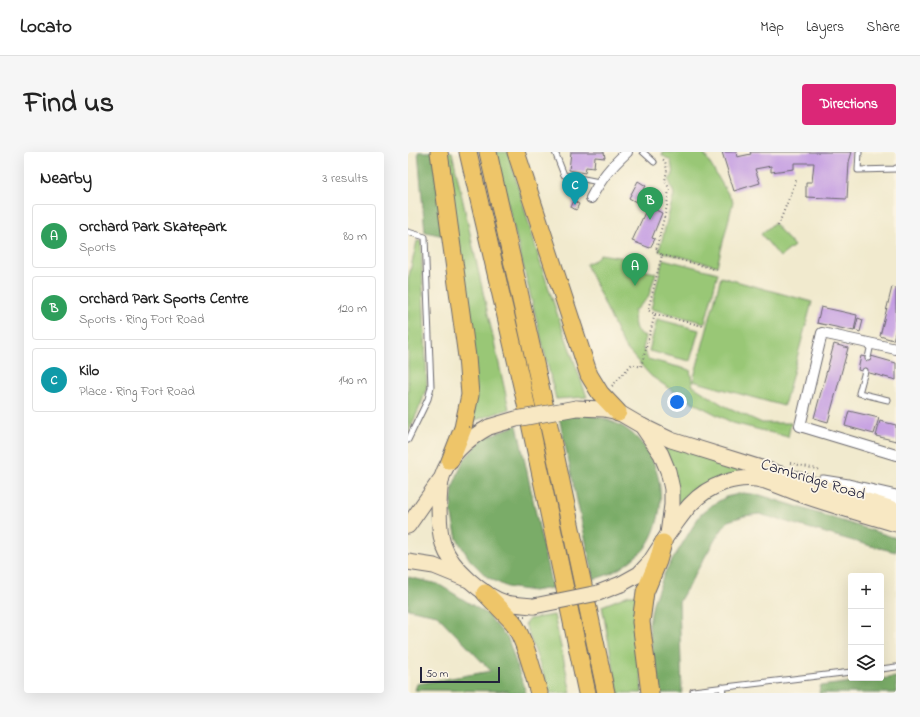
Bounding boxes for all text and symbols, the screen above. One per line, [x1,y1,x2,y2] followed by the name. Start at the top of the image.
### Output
[20,14,72,41] text: Locato
[760,17,784,38] text: Map
[806,17,844,38] text: Layers
[866,17,900,38] text: Share
[24,84,114,125] text: Find us
[802,84,896,125] button: Directions
[40,166,92,191] text: Nearby
[322,169,368,188] text: 3 results
[562,172,588,205] pin: C
[637,187,663,220] pin: B
[79,216,227,238] text: Orchard Park Skatepark
[50,227,58,246] text: A
[343,227,367,246] text: 80 m
[79,238,116,257] text: Sports
[622,253,648,286] pin: A
[79,288,249,310] text: Orchard Park Sports Centre
[50,299,58,318] text: B
[337,299,367,318] text: 120 m
[79,310,204,329] text: Sports · Ring Fort Road
[79,360,99,382] text: Kilo
[50,371,58,390] text: C
[339,371,367,390] text: 140 m
[79,382,195,401] text: Place · Ring Fort Road
[667,392,687,412] your location
[758,453,868,507] street label: Cambridge Road
[848,573,884,681] map controls
[848,573,884,609] button: +
[848,609,884,645] button: −
[848,645,884,681] button: layers
[420,665,500,684] scale bar
[426,666,448,682] text: 50 m

